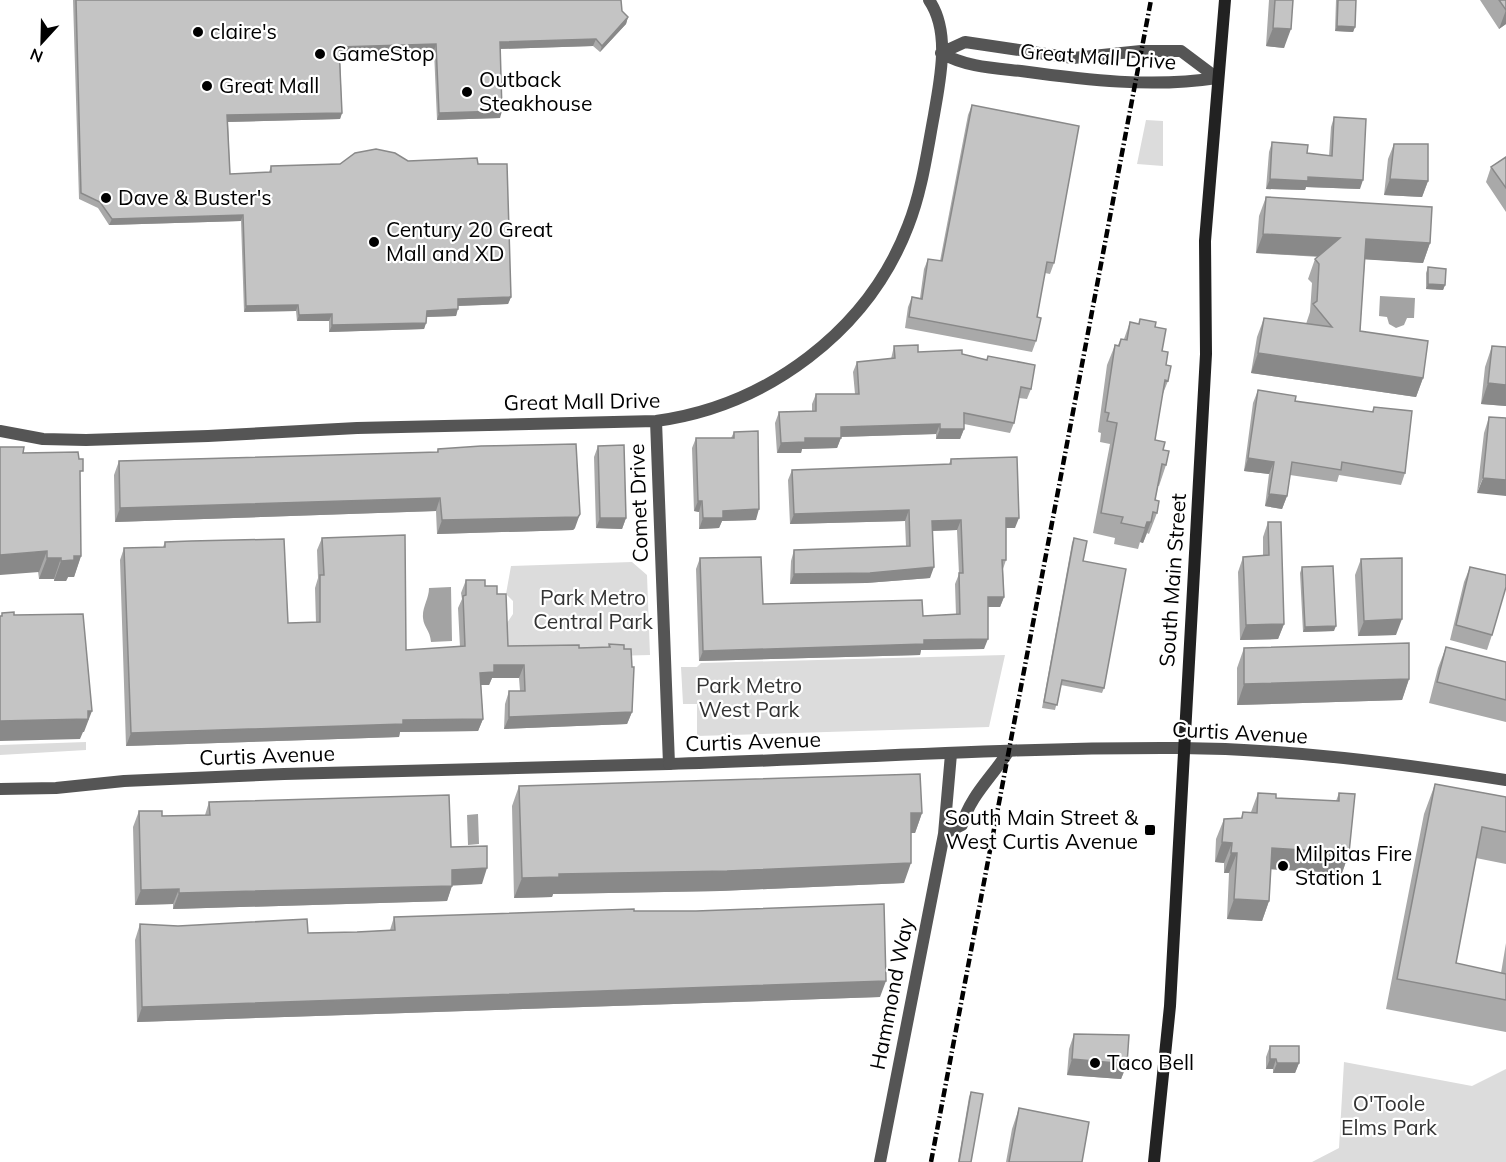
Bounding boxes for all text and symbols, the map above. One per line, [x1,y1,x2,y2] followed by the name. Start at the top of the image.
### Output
[12,12,72,72] north arrow
[210,18,277,44] place label: claire's
[191,25,205,39] marker: claire's
[1019,38,1177,74] street label: Great Mall Drive
[332,40,435,66] place label: GameStop
[27,44,46,67] text: N
[313,47,327,61] marker: GameStop
[479,66,592,116] place label: Outback Steakhouse
[219,72,319,98] place label: Great Mall
[200,79,214,93] marker: Great Mall
[460,85,474,99] marker: Outback Steakhouse
[118,184,272,210] place label: Dave & Buster's
[99,191,113,205] marker: Dave & Buster's
[386,216,553,266] place label: Century 20 Great Mall and XD
[367,235,381,249] marker: Century 20 Great Mall and XD
[504,387,660,415] street label: Great Mall Drive
[623,443,653,563] street label: Comet Drive
[1153,492,1191,668] street label: South Main Street
[533,584,653,634] park label: Park Metro Central Park
[696,672,802,722] park label: Park Metro West Park
[1172,715,1309,749] street label: Curtis Avenue
[685,726,821,756] street label: Curtis Avenue
[199,740,335,770] street label: Curtis Avenue
[945,804,1139,854] place label: South Main Street & West Curtis Avenue
[1143,823,1157,837] marker: South Main Street & West Curtis Avenue
[1295,840,1412,890] place label: Milpitas Fire Station 1
[1276,859,1290,873] marker: Milpitas Fire Station 1
[864,916,918,1072] street label: Hammond Way
[1107,1049,1194,1075] place label: Taco Bell
[1088,1056,1102,1070] marker: Taco Bell
[1341,1090,1437,1140] park label: O'Toole Elms Park

